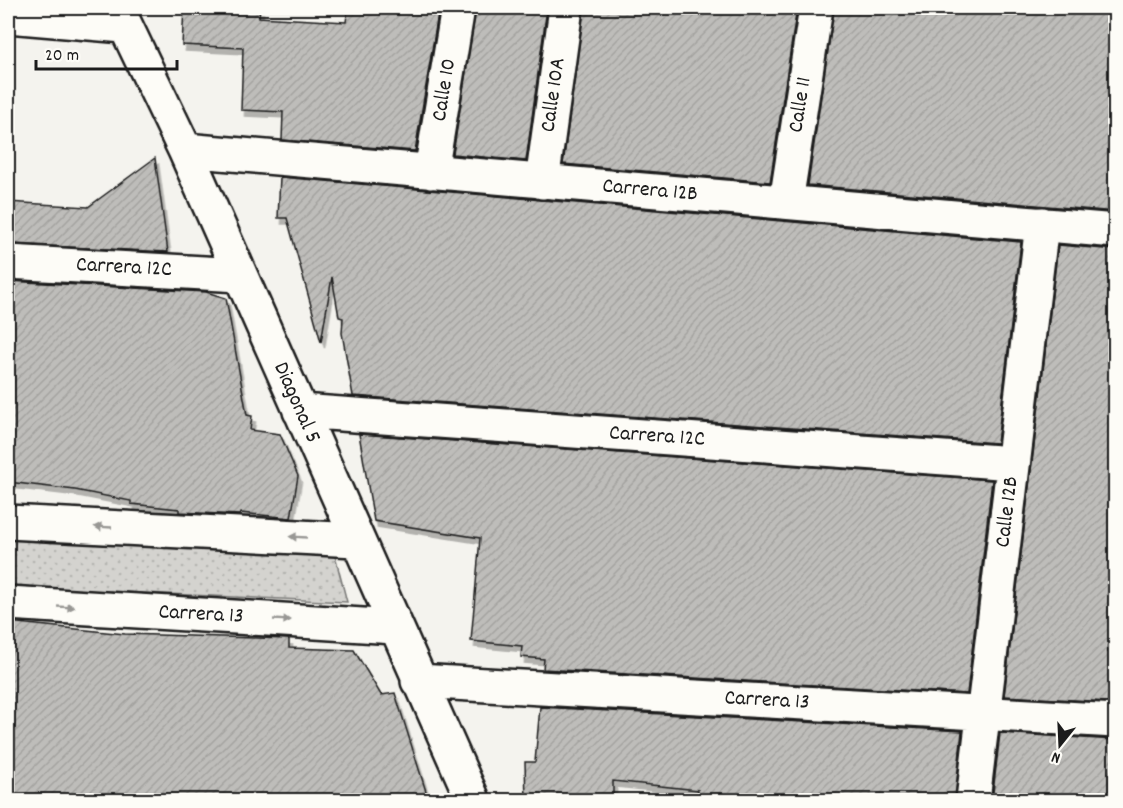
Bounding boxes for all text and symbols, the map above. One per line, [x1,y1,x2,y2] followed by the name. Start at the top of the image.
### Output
[36,33,177,71] scale bar
[45,44,79,69] text: 20 m
[425,56,465,124] street label: Calle 10
[533,56,575,134] street label: Calle 10A
[781,75,821,135] street label: Calle 11
[601,171,699,211] street label: Carrera 12B
[75,250,173,286] street label: Carrera 12C
[264,357,328,449] street label: Diagonal 5
[608,418,706,456] street label: Carrera 12C
[988,475,1028,549] street label: Calle 12B
[93,522,112,531] one-way arrow
[288,532,307,542] one-way arrow
[158,597,244,633] street label: Carrera 13
[56,602,75,612] one-way arrow
[272,615,291,624] one-way arrow
[724,683,810,719] street label: Carrera 13
[1030,715,1090,775] north arrow
[1049,745,1063,769] text: N

